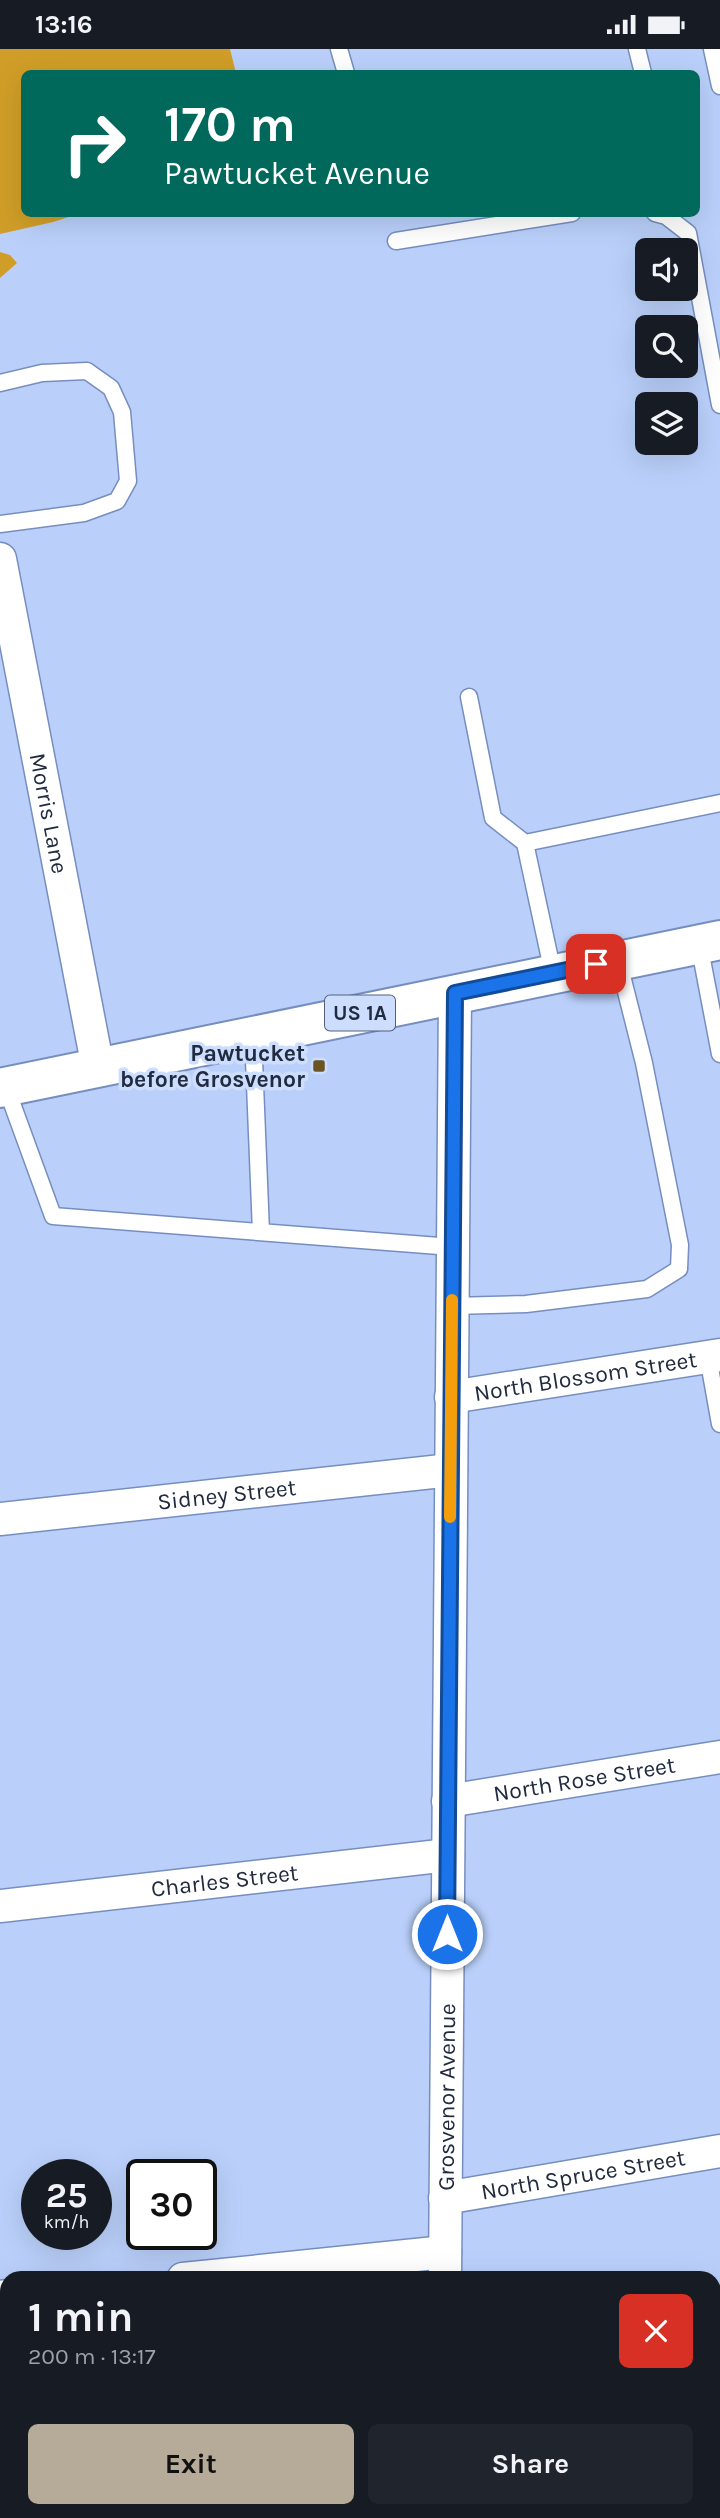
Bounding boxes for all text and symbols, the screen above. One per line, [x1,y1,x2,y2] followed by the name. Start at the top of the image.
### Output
[35,9,93,40] text: 13:16
[164,96,296,153] text: 170 m
[49,98,140,189] icon: right
[164,155,430,192] text: Pawtucket Avenue
[635,238,698,455] map controls
[635,238,698,301] button: sound
[635,315,698,378] button: search
[635,392,698,455] button: layers
[24,751,74,876] street label: Morris Lane
[566,934,626,994] pin
[577,945,615,983] icon: arrive
[325,995,395,1031] road number: US 1A
[120,1040,305,1093] place label: Pawtucket before Grosvenor
[311,1058,327,1074] marker: Pawtucket before Grosvenor
[472,1345,699,1407] street label: North Blossom Street
[156,1473,298,1515] street label: Sidney Street
[491,1751,677,1807] street label: North Rose Street
[149,1859,300,1902] street label: Charles Street
[410,1897,484,1971] position arrow
[432,2003,461,2191] street label: Grosvenor Avenue
[479,2144,687,2205] street label: North Spruce Street
[126,2159,217,2250] speed limit sign: 30
[46,2175,87,2216] text: 25
[44,2211,89,2233] text: km/h
[28,2292,133,2342] text: 1 min
[619,2294,693,2368] button: close
[28,2343,156,2370] text: 200 m · 13:17
[28,2424,354,2504] button: Exit
[368,2424,693,2504] button: Share

